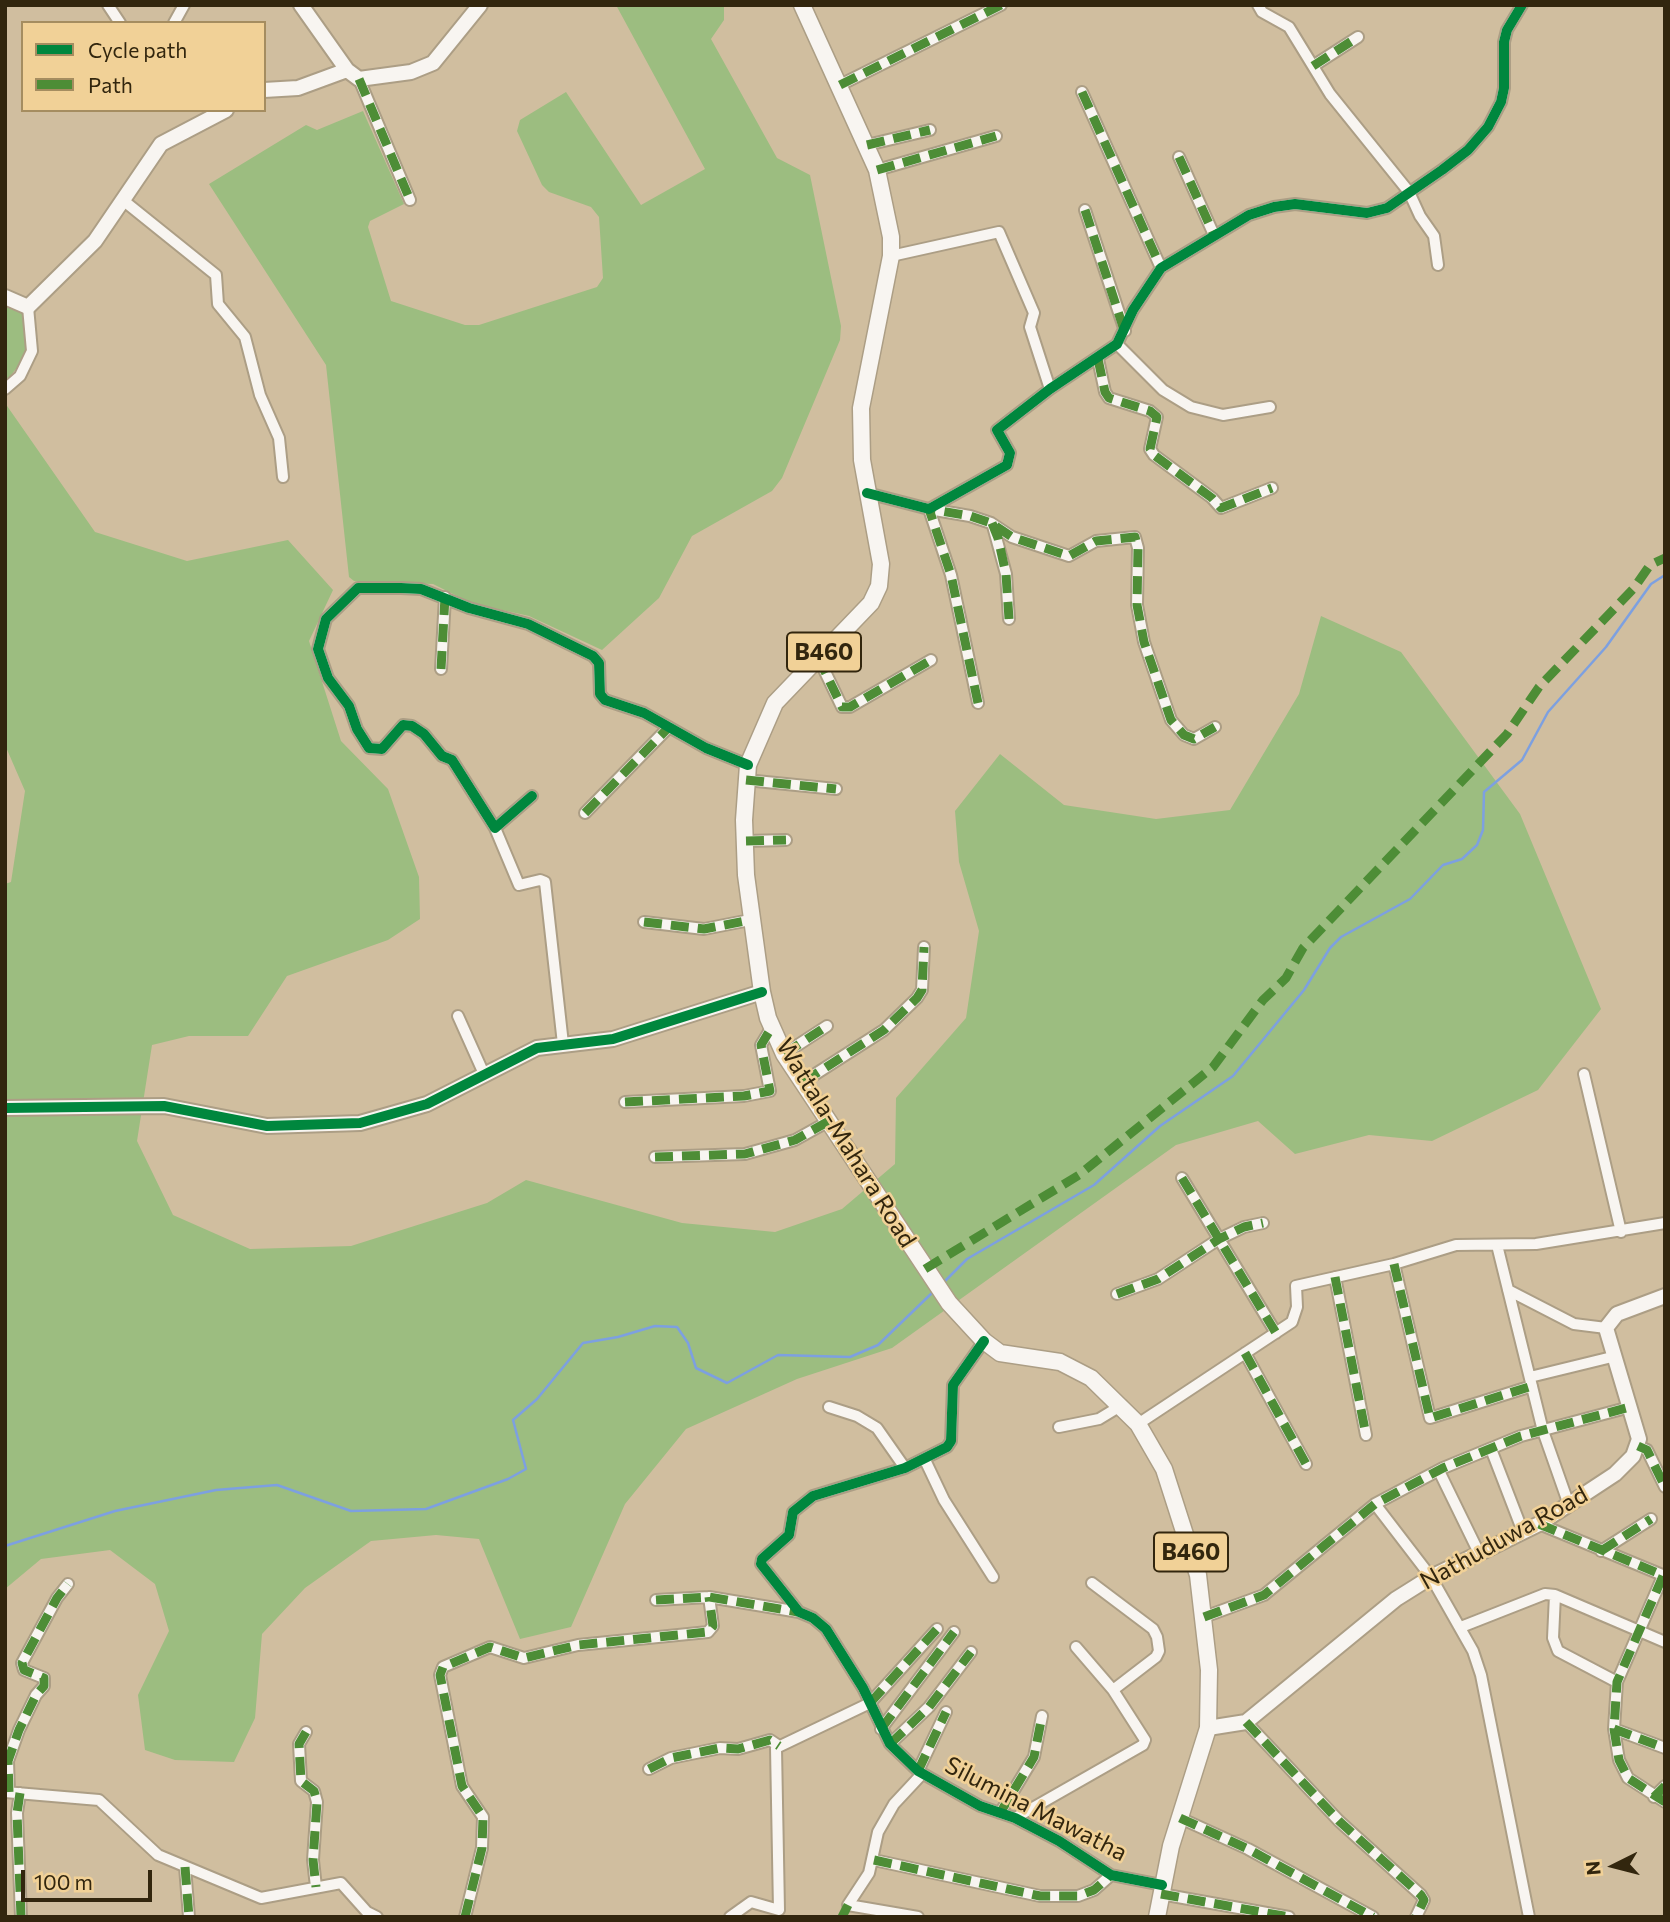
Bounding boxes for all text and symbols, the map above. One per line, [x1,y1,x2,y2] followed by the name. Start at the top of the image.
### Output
[21,21,266,112] legend
[88,37,187,62] text: Cycle path
[88,72,133,97] text: Path
[787,632,861,672] road number: B460
[770,1033,922,1253] street label: Wattala-Mahara Road
[1415,1480,1593,1596] street label: Nathuduwa Road
[1154,1532,1228,1572] road number: B460
[940,1751,1132,1867] street label: Silumina Mawatha
[1579,1831,1649,1901] north arrow
[24,1856,156,1900] scale bar
[1580,1860,1605,1877] text: N
[34,1869,93,1894] text: 100 m

